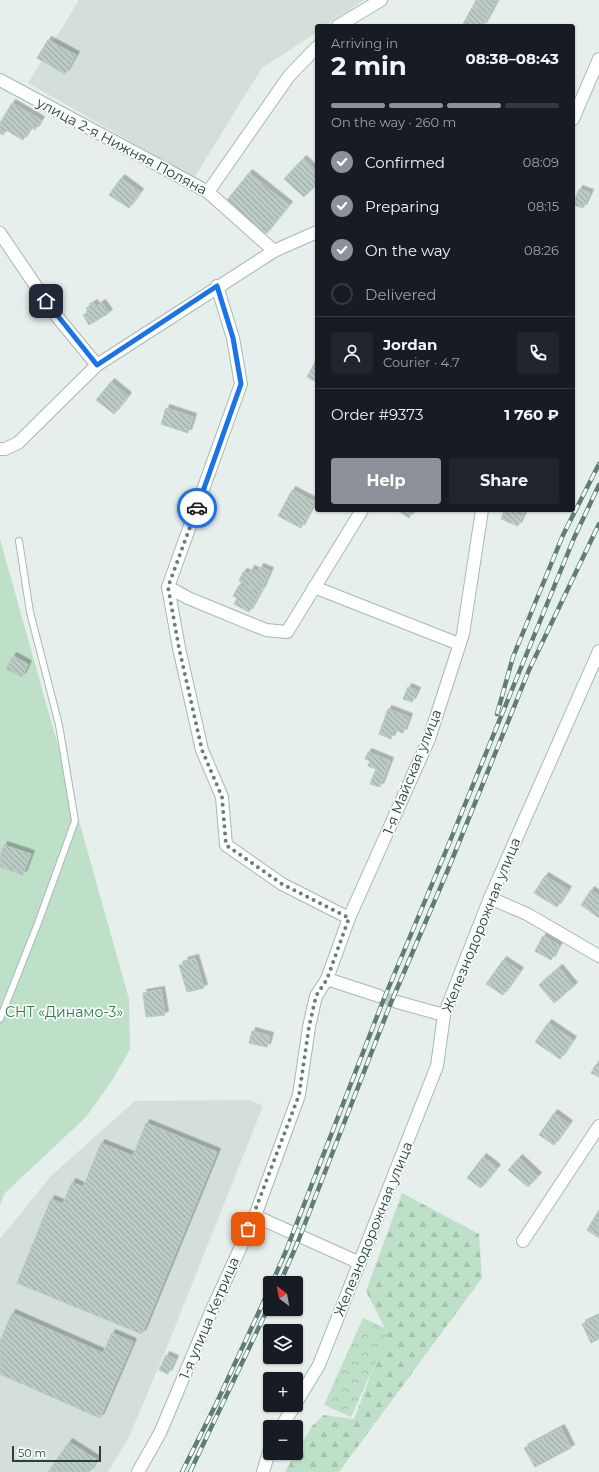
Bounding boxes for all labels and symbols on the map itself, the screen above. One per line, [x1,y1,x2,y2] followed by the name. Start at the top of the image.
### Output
[33,93,210,199] street label: улица 2-я Нижняя Поляна
[29,284,63,318] pin
[177,488,217,528] courier
[379,707,445,837] street label: 1-я Майская улица
[438,835,524,1015] street label: Железнодорожная улица
[5,1003,123,1021] park label: СНТ «Динамо-3»
[330,1139,416,1319] street label: Железнодорожная улица
[231,1212,265,1246] pin
[175,1254,243,1382] street label: 1-я улица Кетрица
[263,1276,303,1316] north arrow
[12,1444,101,1463] scale bar

